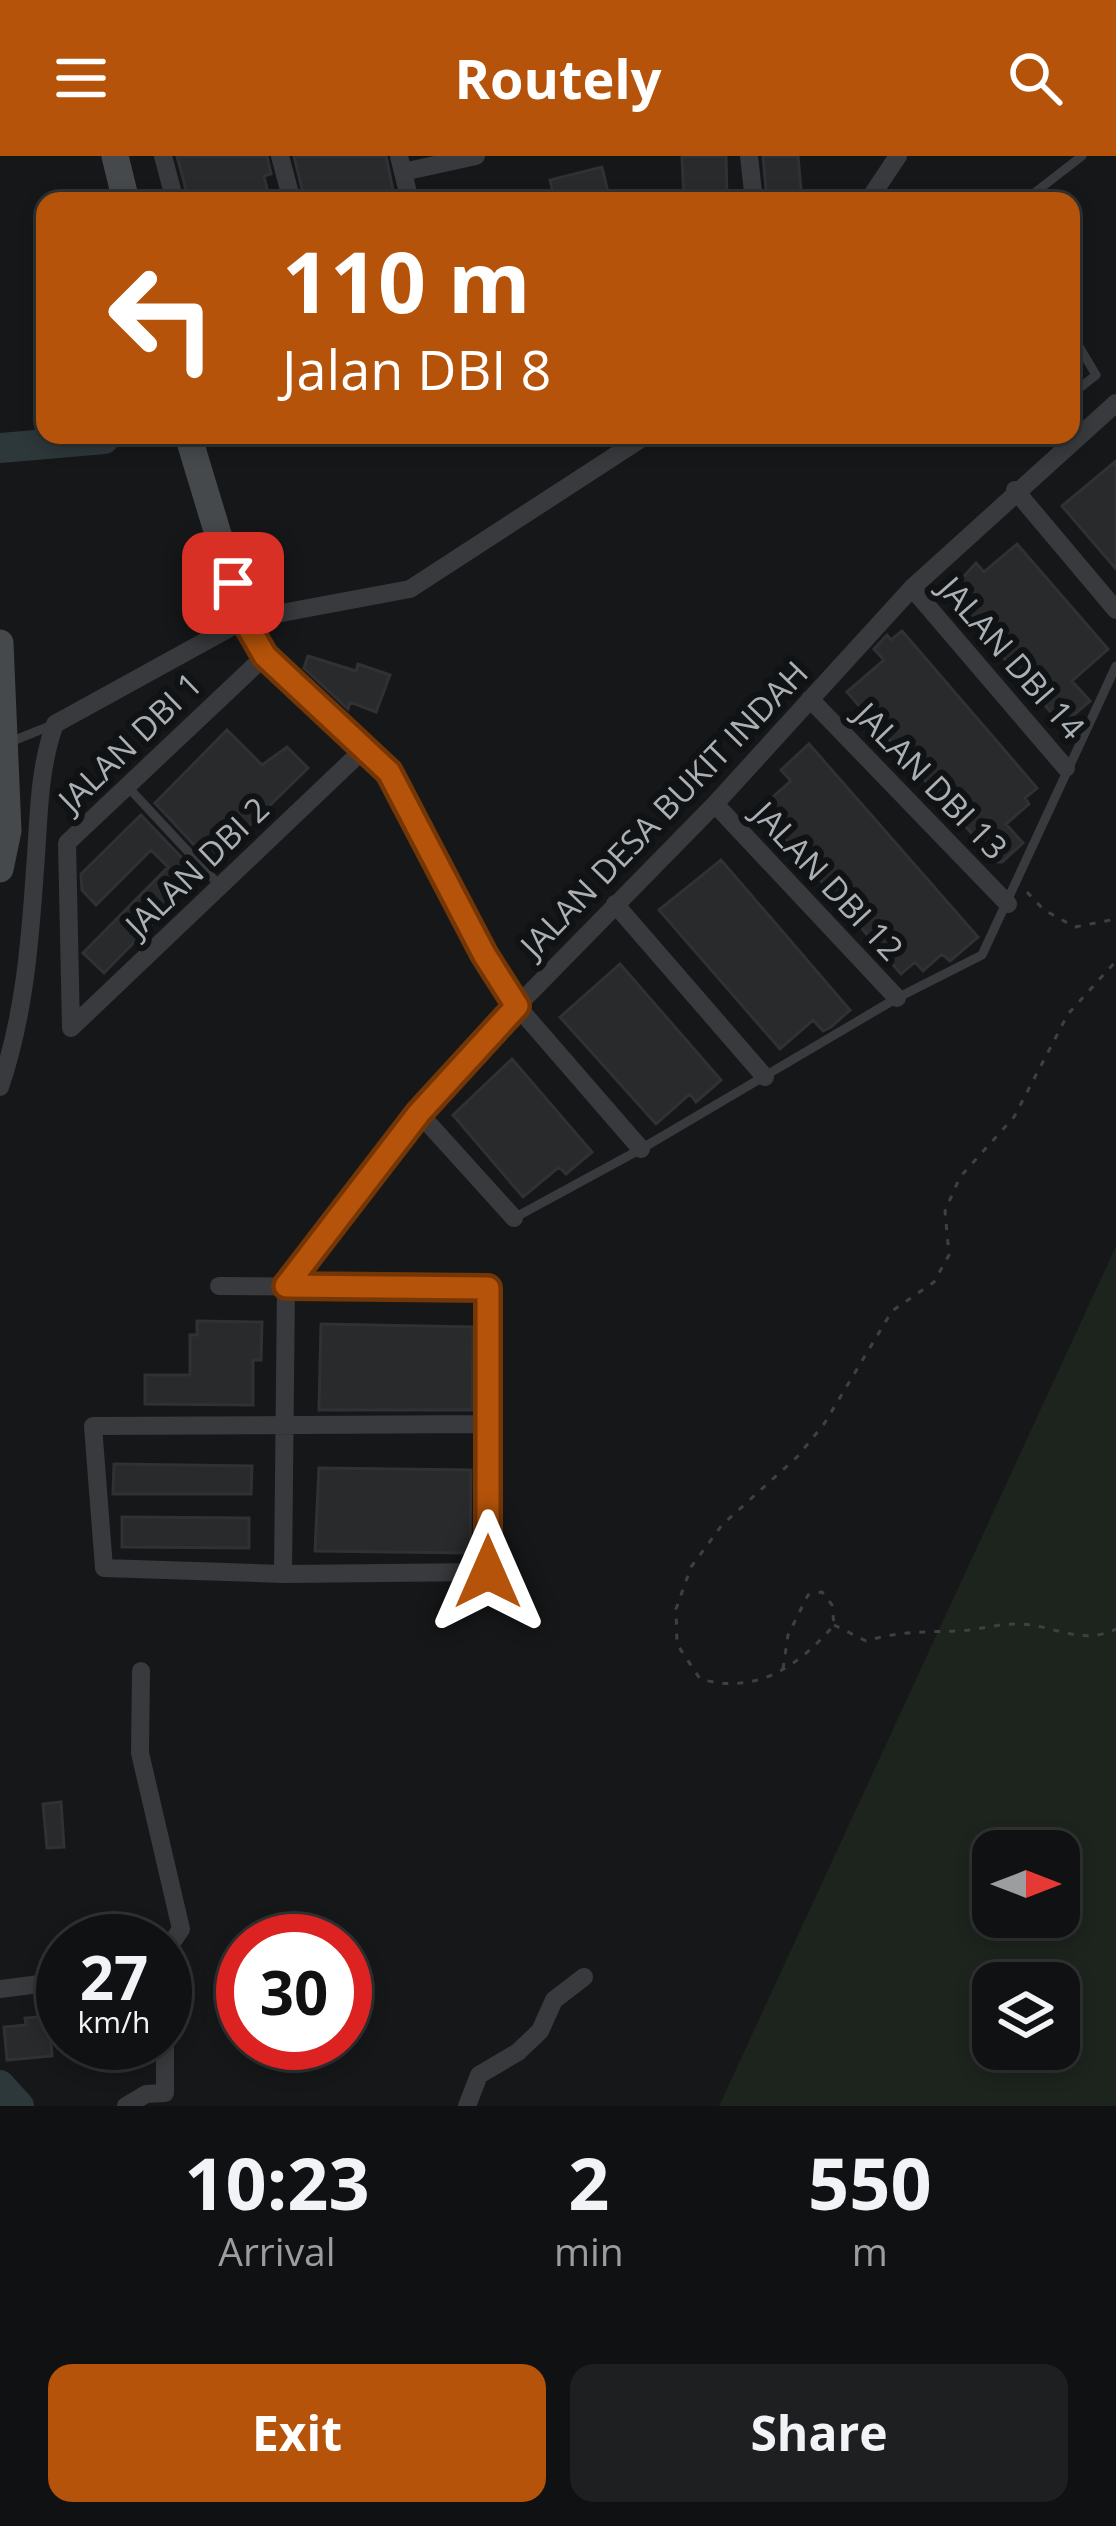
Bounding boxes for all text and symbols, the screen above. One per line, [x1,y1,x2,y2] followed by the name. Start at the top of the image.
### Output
[454,41,662,115] text: Routely
[48,45,114,111] icon: menu
[1002,45,1068,111] icon: search
[282,223,530,338] text: 110 m
[84,240,240,396] icon: left
[282,332,551,406] text: Jalan DBI 8
[182,532,284,634] pin
[200,550,266,616] icon: arrive
[927,564,1096,749] street label: JALAN DBI 14
[508,651,817,969] street label: JALAN DESA BUKIT INDAH
[46,662,211,824] street label: JALAN DBI 1
[843,690,1018,869] street label: JALAN DBI 13
[113,787,278,949] street label: JALAN DBI 2
[741,789,914,970] street label: JALAN DBI 12
[425,1509,551,1635] position arrow
[972,1830,1080,1938] north arrow
[972,1830,1080,2070] map controls
[216,1914,372,2070] speed limit sign: 30
[80,1936,148,2018] text: 27
[972,1962,1080,2070] button: layers
[78,2001,150,2042] text: km/h
[184,2133,370,2231] text: 10:23
[568,2133,609,2231] text: 2
[808,2133,932,2231] text: 550
[218,2224,336,2277] text: Arrival
[554,2224,624,2277] text: min
[852,2224,888,2277] text: m
[48,2364,546,2502] button: Exit
[570,2364,1068,2502] button: Share

